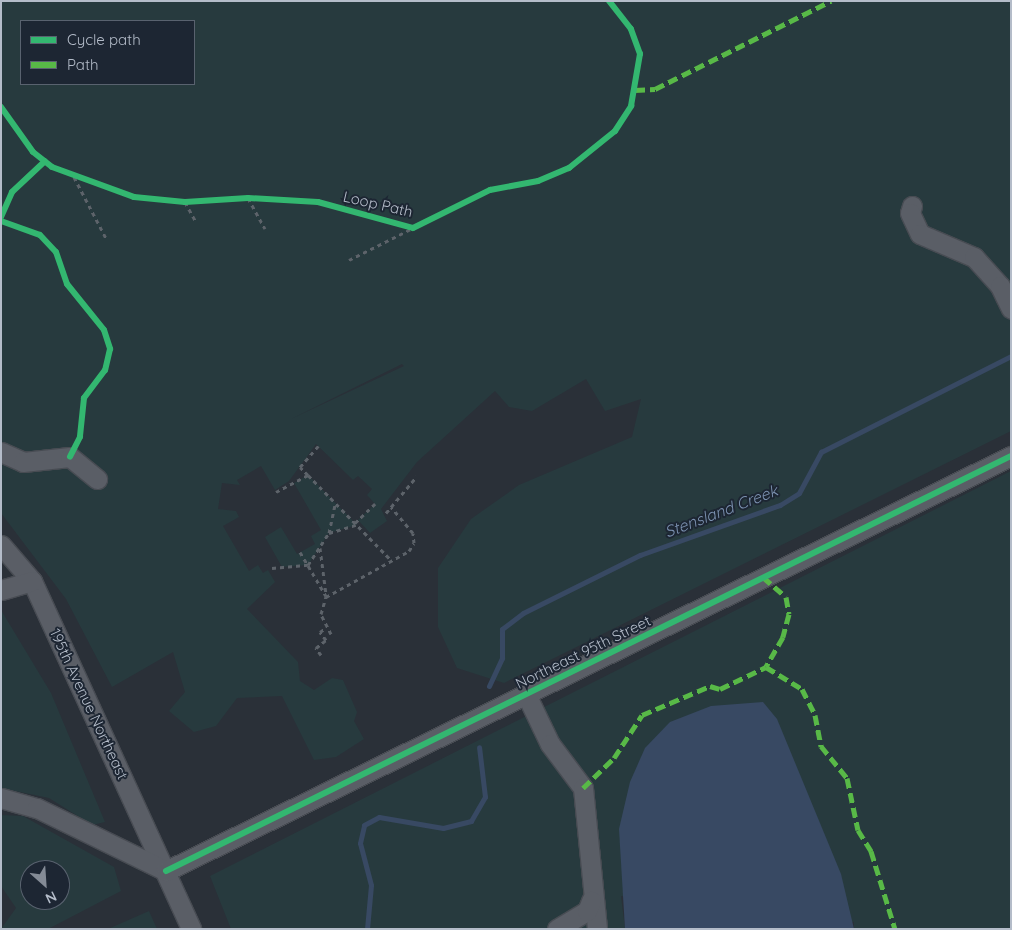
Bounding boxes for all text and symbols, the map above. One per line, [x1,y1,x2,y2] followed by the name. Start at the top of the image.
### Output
[20,20,195,85] legend
[67,30,141,49] text: Cycle path
[67,55,99,74] text: Path
[341,187,415,221] street label: Loop Path
[662,481,780,541] water label: Stensland Creek
[512,611,654,693] street label: Northeast 95th Street
[46,626,132,782] street label: 195th Avenue Northeast
[20,860,70,910] north arrow
[43,887,60,908] text: N

